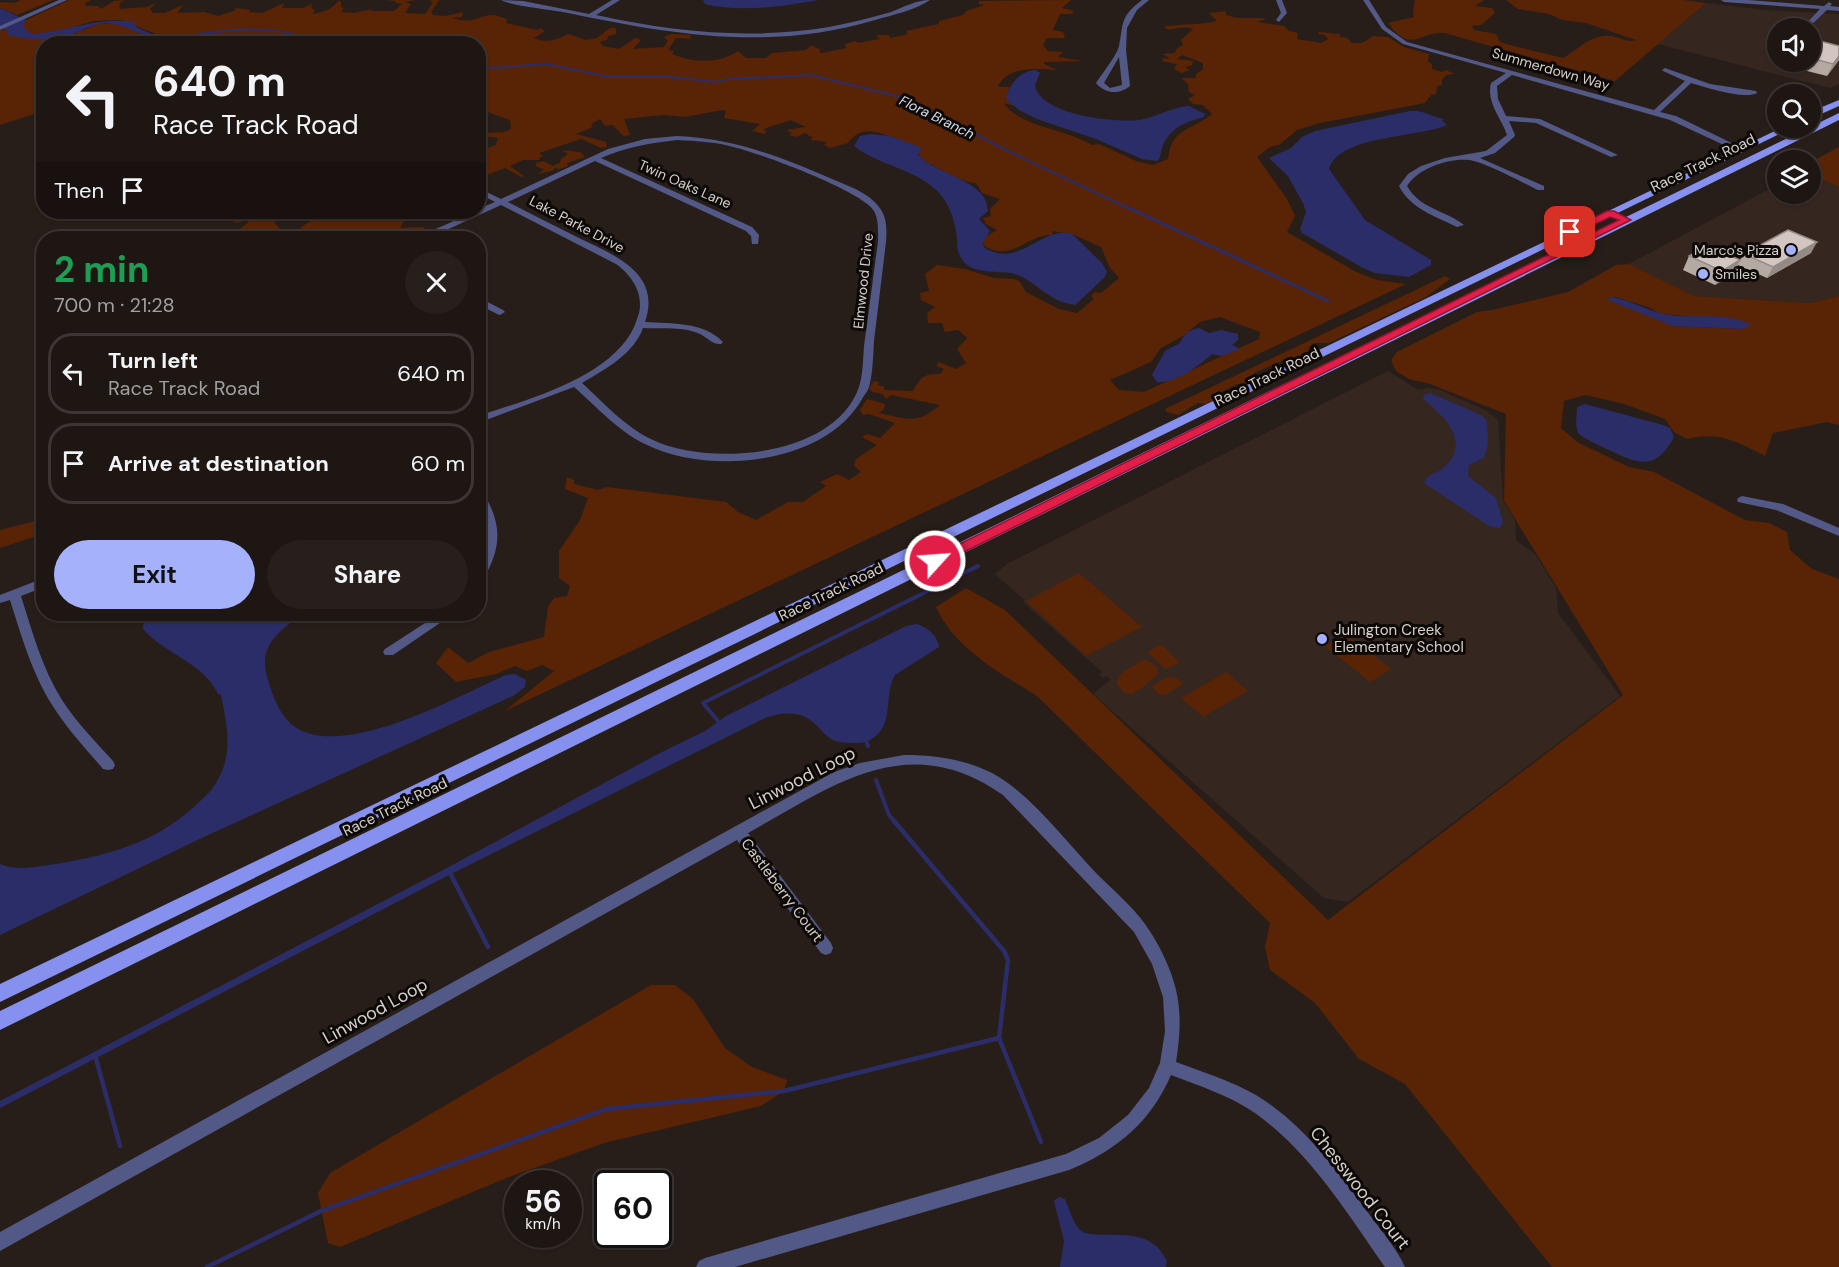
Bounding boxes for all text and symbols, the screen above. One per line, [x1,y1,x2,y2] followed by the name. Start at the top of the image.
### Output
[1767,18,1821,204] map controls
[1767,18,1821,72] button: sound
[1490,44,1612,94] street label: Summerdown Way
[153,54,286,109] text: 640 m
[54,60,132,138] icon: left
[1767,84,1821,138] button: search
[897,91,977,143] water label: Flora Branch
[153,107,359,142] text: Race Track Road
[1647,129,1759,197] street label: Race Track Road
[1767,150,1821,204] button: layers
[636,155,734,213] street label: Twin Oaks Lane
[116,174,149,207] icon: arrive
[54,176,104,205] text: Then
[526,191,628,257] street label: Lake Parke Drive
[1544,206,1595,257] pin
[1553,215,1586,248] icon: arrive
[849,232,877,330] street label: Elmwood Drive
[1694,241,1779,259] place label: Marco's Pizza
[1784,243,1798,257] marker: Marco's Pizza
[54,246,149,293] text: 2 min
[405,251,468,314] button: close
[1715,265,1757,283] place label: Smiles
[1696,267,1710,281] marker: Smiles
[54,292,175,318] text: 700 m · 21:28
[1211,343,1323,411] street label: Race Track Road
[108,346,198,375] text: Turn left
[57,357,90,390] icon: left
[397,359,465,388] text: 640 m
[108,375,260,401] text: Race Track Road
[57,447,90,480] icon: arrive
[108,449,329,478] text: Arrive at destination
[411,449,465,478] text: 60 m
[903,529,967,593] position arrow
[54,540,255,609] button: Exit
[267,540,468,609] button: Share
[775,558,887,626] street label: Race Track Road
[1334,620,1464,657] place label: Julington Creek Elementary School
[1315,632,1329,646] marker: Julington Creek Elementary School
[745,741,859,815] street label: Linwood Loop
[339,773,451,841] street label: Race Track Road
[736,834,828,946] street label: Castleberry Court
[318,972,432,1050] street label: Linwood Loop
[1304,1122,1416,1254] street label: Chesswood Court
[594,1170,672,1248] speed limit sign: 60
[524,1182,562,1221] text: 56
[525,1214,561,1234] text: km/h

